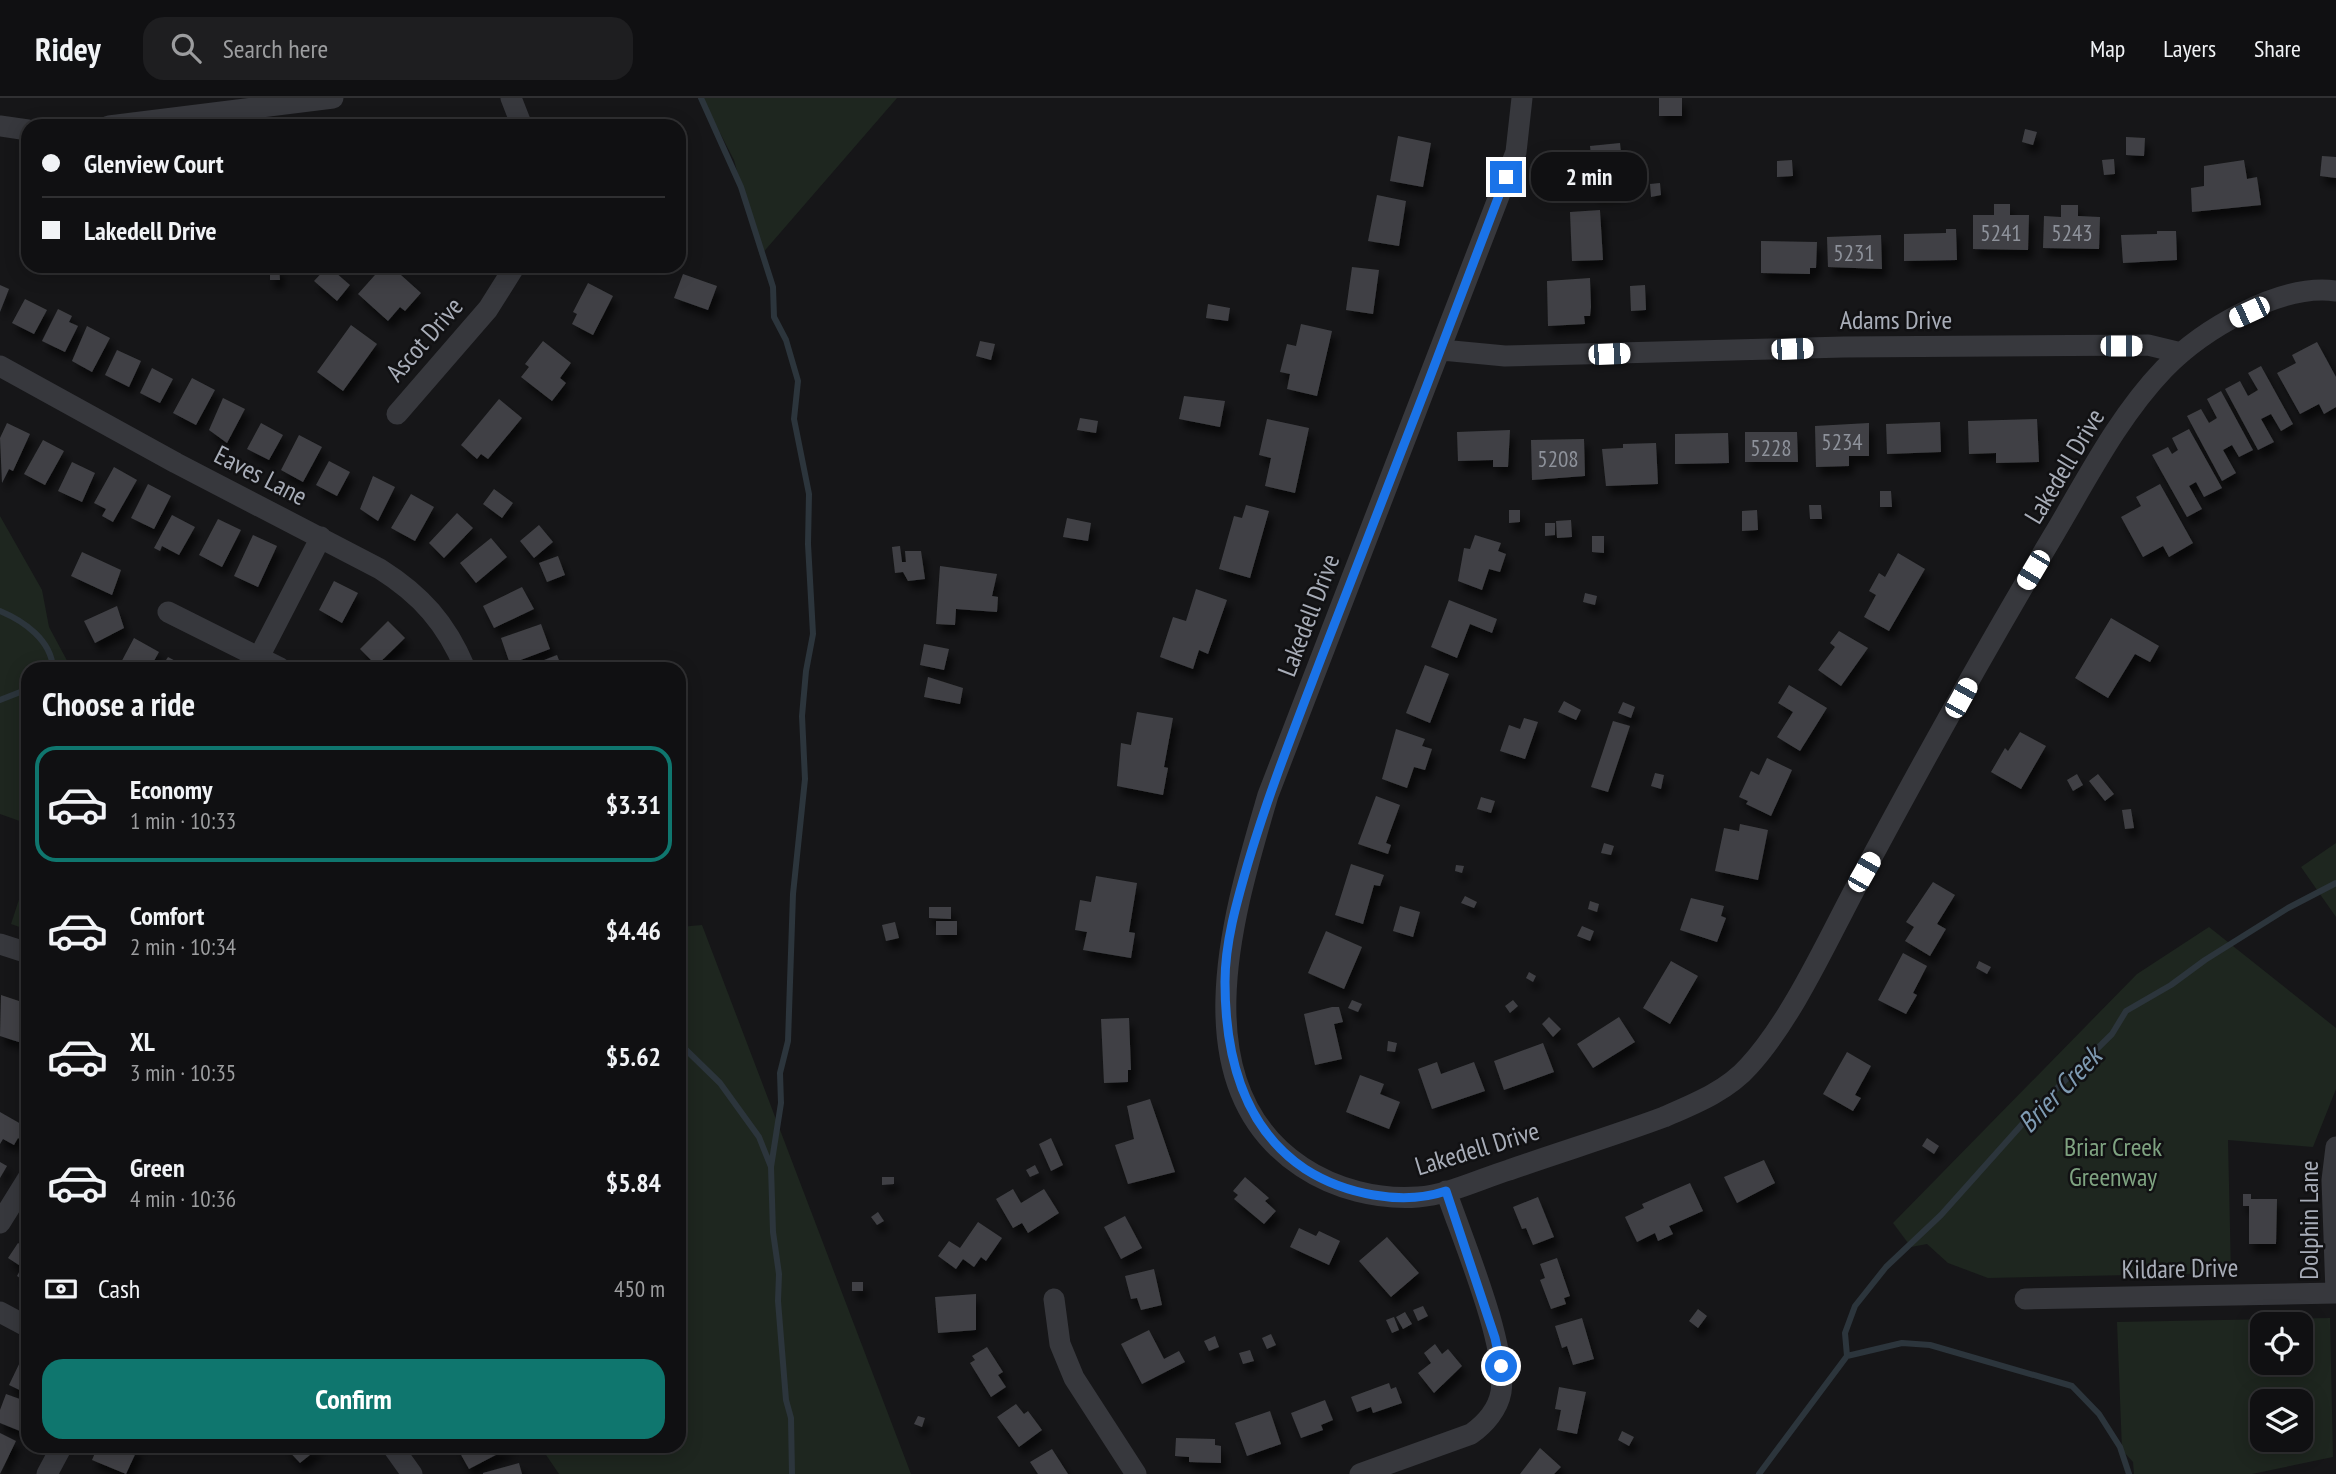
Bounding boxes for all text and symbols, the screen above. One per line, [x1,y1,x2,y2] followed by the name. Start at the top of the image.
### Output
[143,17,633,80] search box
[35,27,101,70] text: Ridey
[167,29,205,67] icon: search
[223,32,328,65] text: Search here
[2090,33,2125,64] text: Map
[2163,33,2216,64] text: Layers
[2254,33,2301,64] text: Share
[84,147,224,180] text: Glenview Court
[1530,153,1646,202] callout: 2 min
[1490,161,1522,193] route end
[1566,162,1612,191] text: 2 min
[84,214,217,247] text: Lakedell Drive
[1980,218,2022,247] house number: 5241
[2051,218,2093,247] house number: 5243
[1833,238,1875,267] house number: 5231
[378,290,470,388] street label: Ascot Drive
[2226,294,2273,330] car
[1840,303,1952,336] street label: Adams Drive
[2101,336,2143,357] car
[1771,338,1814,360] car
[1588,343,1631,365] car
[2017,403,2111,529] street label: Lakedell Drive
[1821,427,1863,456] house number: 5234
[1750,433,1792,462] house number: 5228
[209,438,313,512] street label: Eaves Lane
[1537,444,1579,473] house number: 5208
[2014,547,2053,593] car
[1270,549,1346,681] street label: Lakedell Drive
[1942,675,1981,721] car
[42,683,195,725] text: Choose a ride
[46,773,109,836] icon: car
[130,773,212,806] text: Economy
[606,788,661,821] text: $3.31
[130,806,236,835] text: 1 min · 10:33
[1845,849,1884,895] car
[46,899,109,962] icon: car
[130,899,204,932] text: Comfort
[606,914,661,947] text: $4.46
[130,932,236,961] text: 2 min · 10:34
[46,1025,109,1088] icon: car
[130,1025,155,1058] text: XL
[2009,1036,2111,1140] water label: Brier Creek
[606,1040,661,1073] text: $5.62
[130,1058,236,1087] text: 3 min · 10:35
[1411,1113,1543,1183] street label: Lakedell Drive
[2064,1130,2162,1193] park label: Briar Creek Greenway
[46,1151,109,1214] icon: car
[130,1151,185,1184] text: Green
[2292,1160,2325,1280] street label: Dolphin Lane
[606,1166,661,1199] text: $5.84
[130,1184,236,1213] text: 4 min · 10:36
[2121,1250,2239,1286] street label: Kildare Drive
[42,1270,80,1308] icon: cash
[98,1272,140,1305] text: Cash
[614,1274,665,1303] text: 450 m
[2250,1312,2313,1452] map controls
[2250,1312,2313,1375] button: locate
[1485,1350,1517,1382] route start
[42,1359,665,1439] button: Confirm
[2250,1389,2313,1452] button: layers

